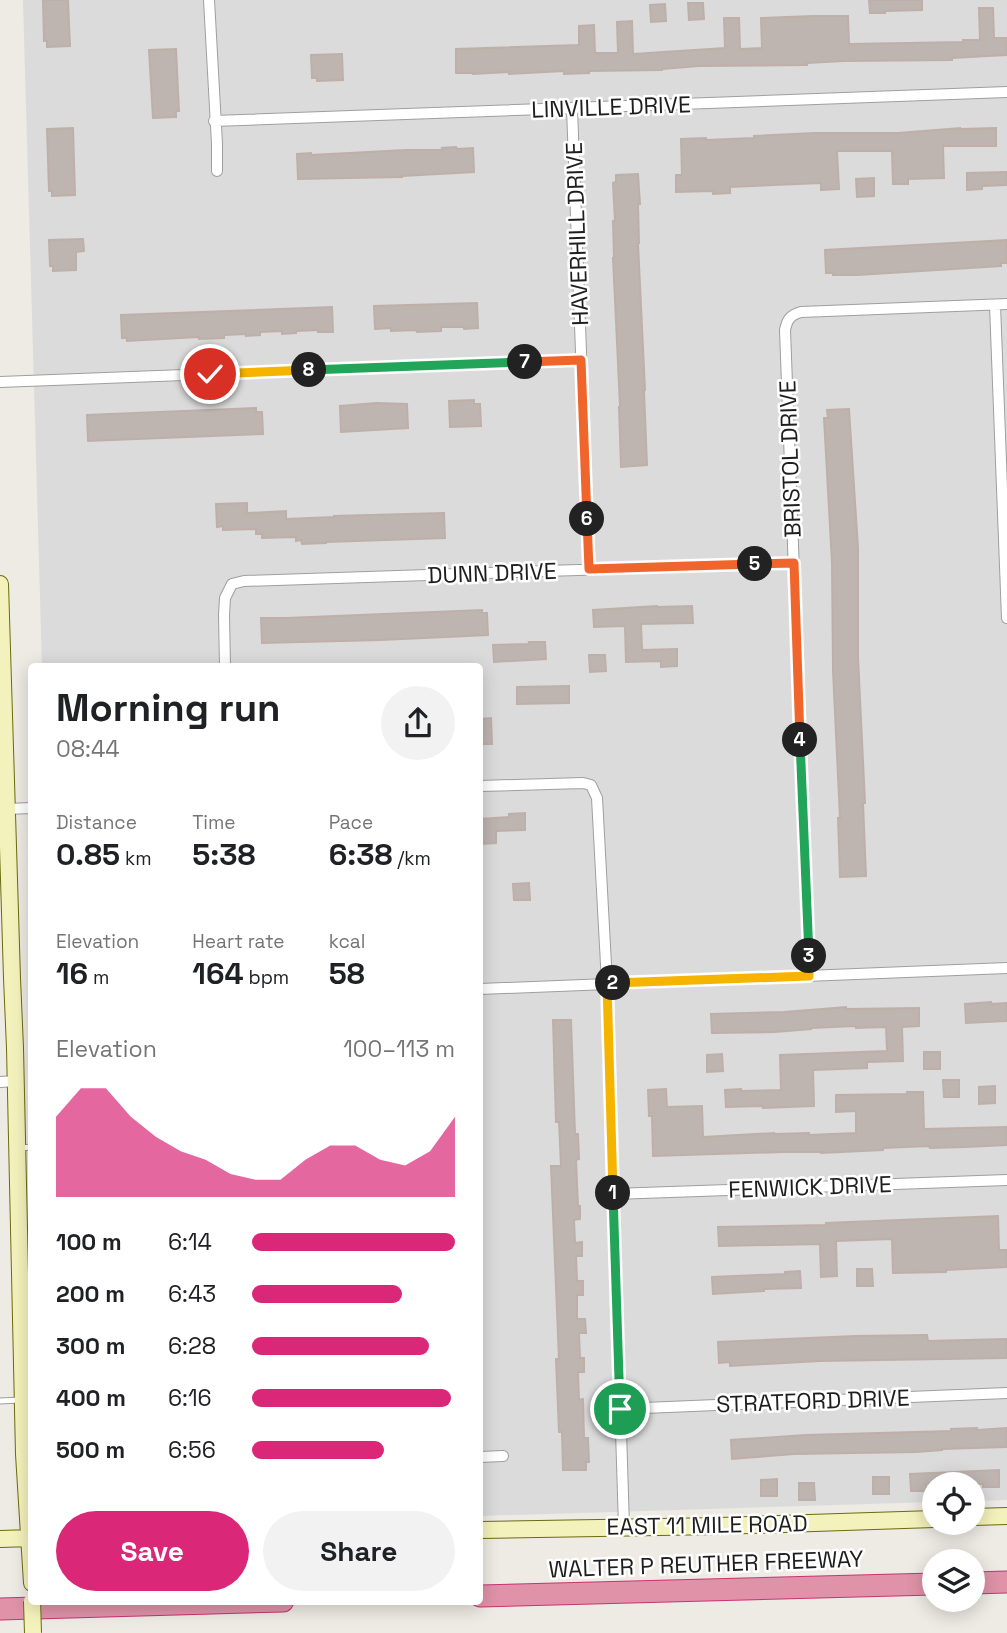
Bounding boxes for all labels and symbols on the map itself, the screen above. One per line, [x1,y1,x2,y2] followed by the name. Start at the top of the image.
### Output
[531,89,691,125] street label: LINVILLE DRIVE
[559,142,595,326] street label: HAVERHILL DRIVE
[180,344,240,404] pin
[508,344,542,380] pin: 7
[292,352,326,388] pin: 8
[772,380,808,538] street label: BRISTOL DRIVE
[570,502,604,536] pin: 6
[738,546,772,582] pin: 5
[427,556,557,590] street label: DUNN DRIVE
[782,722,818,758] pin: 4
[792,939,826,974] pin: 3
[596,965,630,1000] pin: 2
[728,1169,892,1205] street label: FENWICK DRIVE
[596,1176,630,1210] pin: 1
[590,1379,650,1439] pin
[716,1383,910,1419] street label: STRATFORD DRIVE
[606,1508,808,1542] street label: EAST 11 MILE ROAD
[548,1544,864,1584] street label: WALTER P REUTHER FREEWAY

